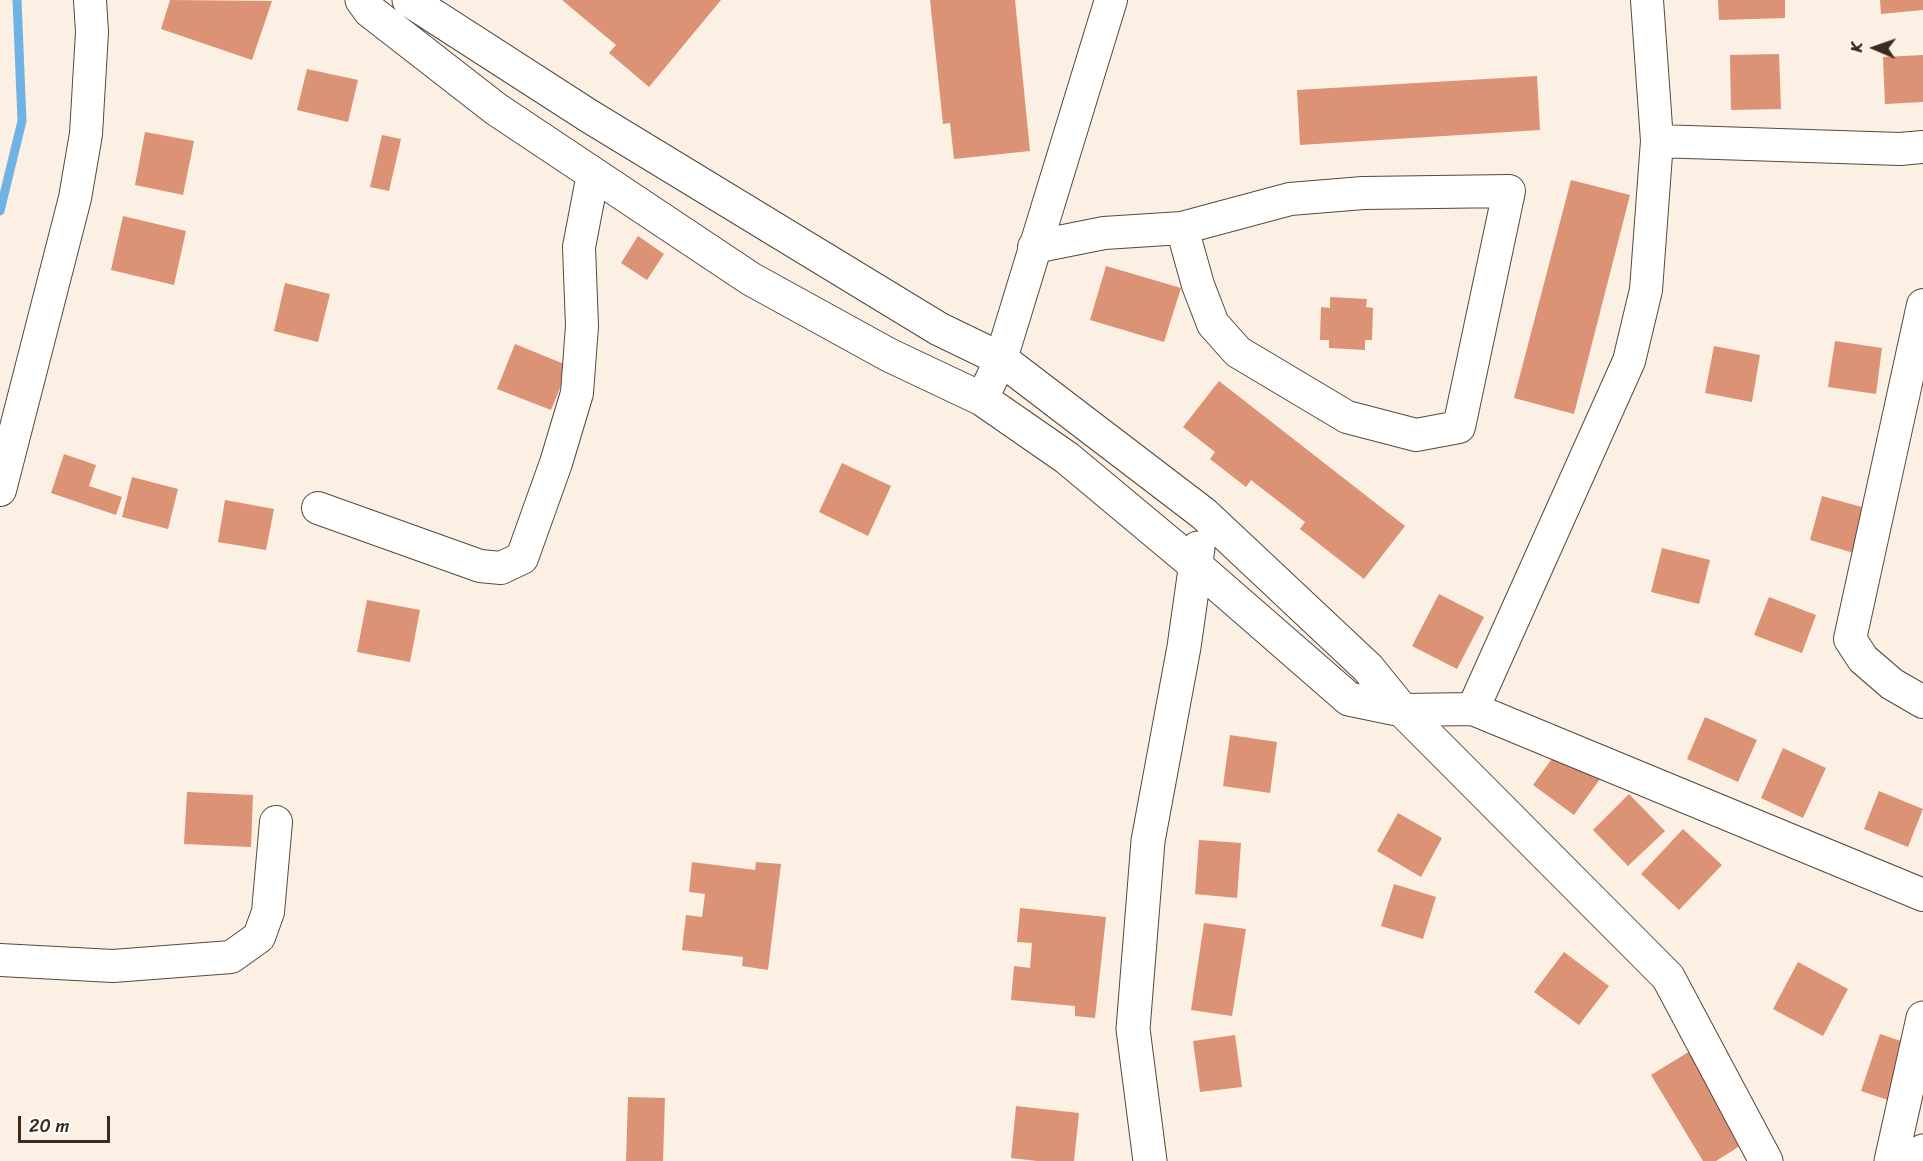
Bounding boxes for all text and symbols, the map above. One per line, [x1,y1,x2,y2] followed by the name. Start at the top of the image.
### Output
[1845,18,1905,78] north arrow
[1842,42,1871,53] text: K
[21,1104,112,1142] scale bar
[29,1110,69,1142] text: 20 m

